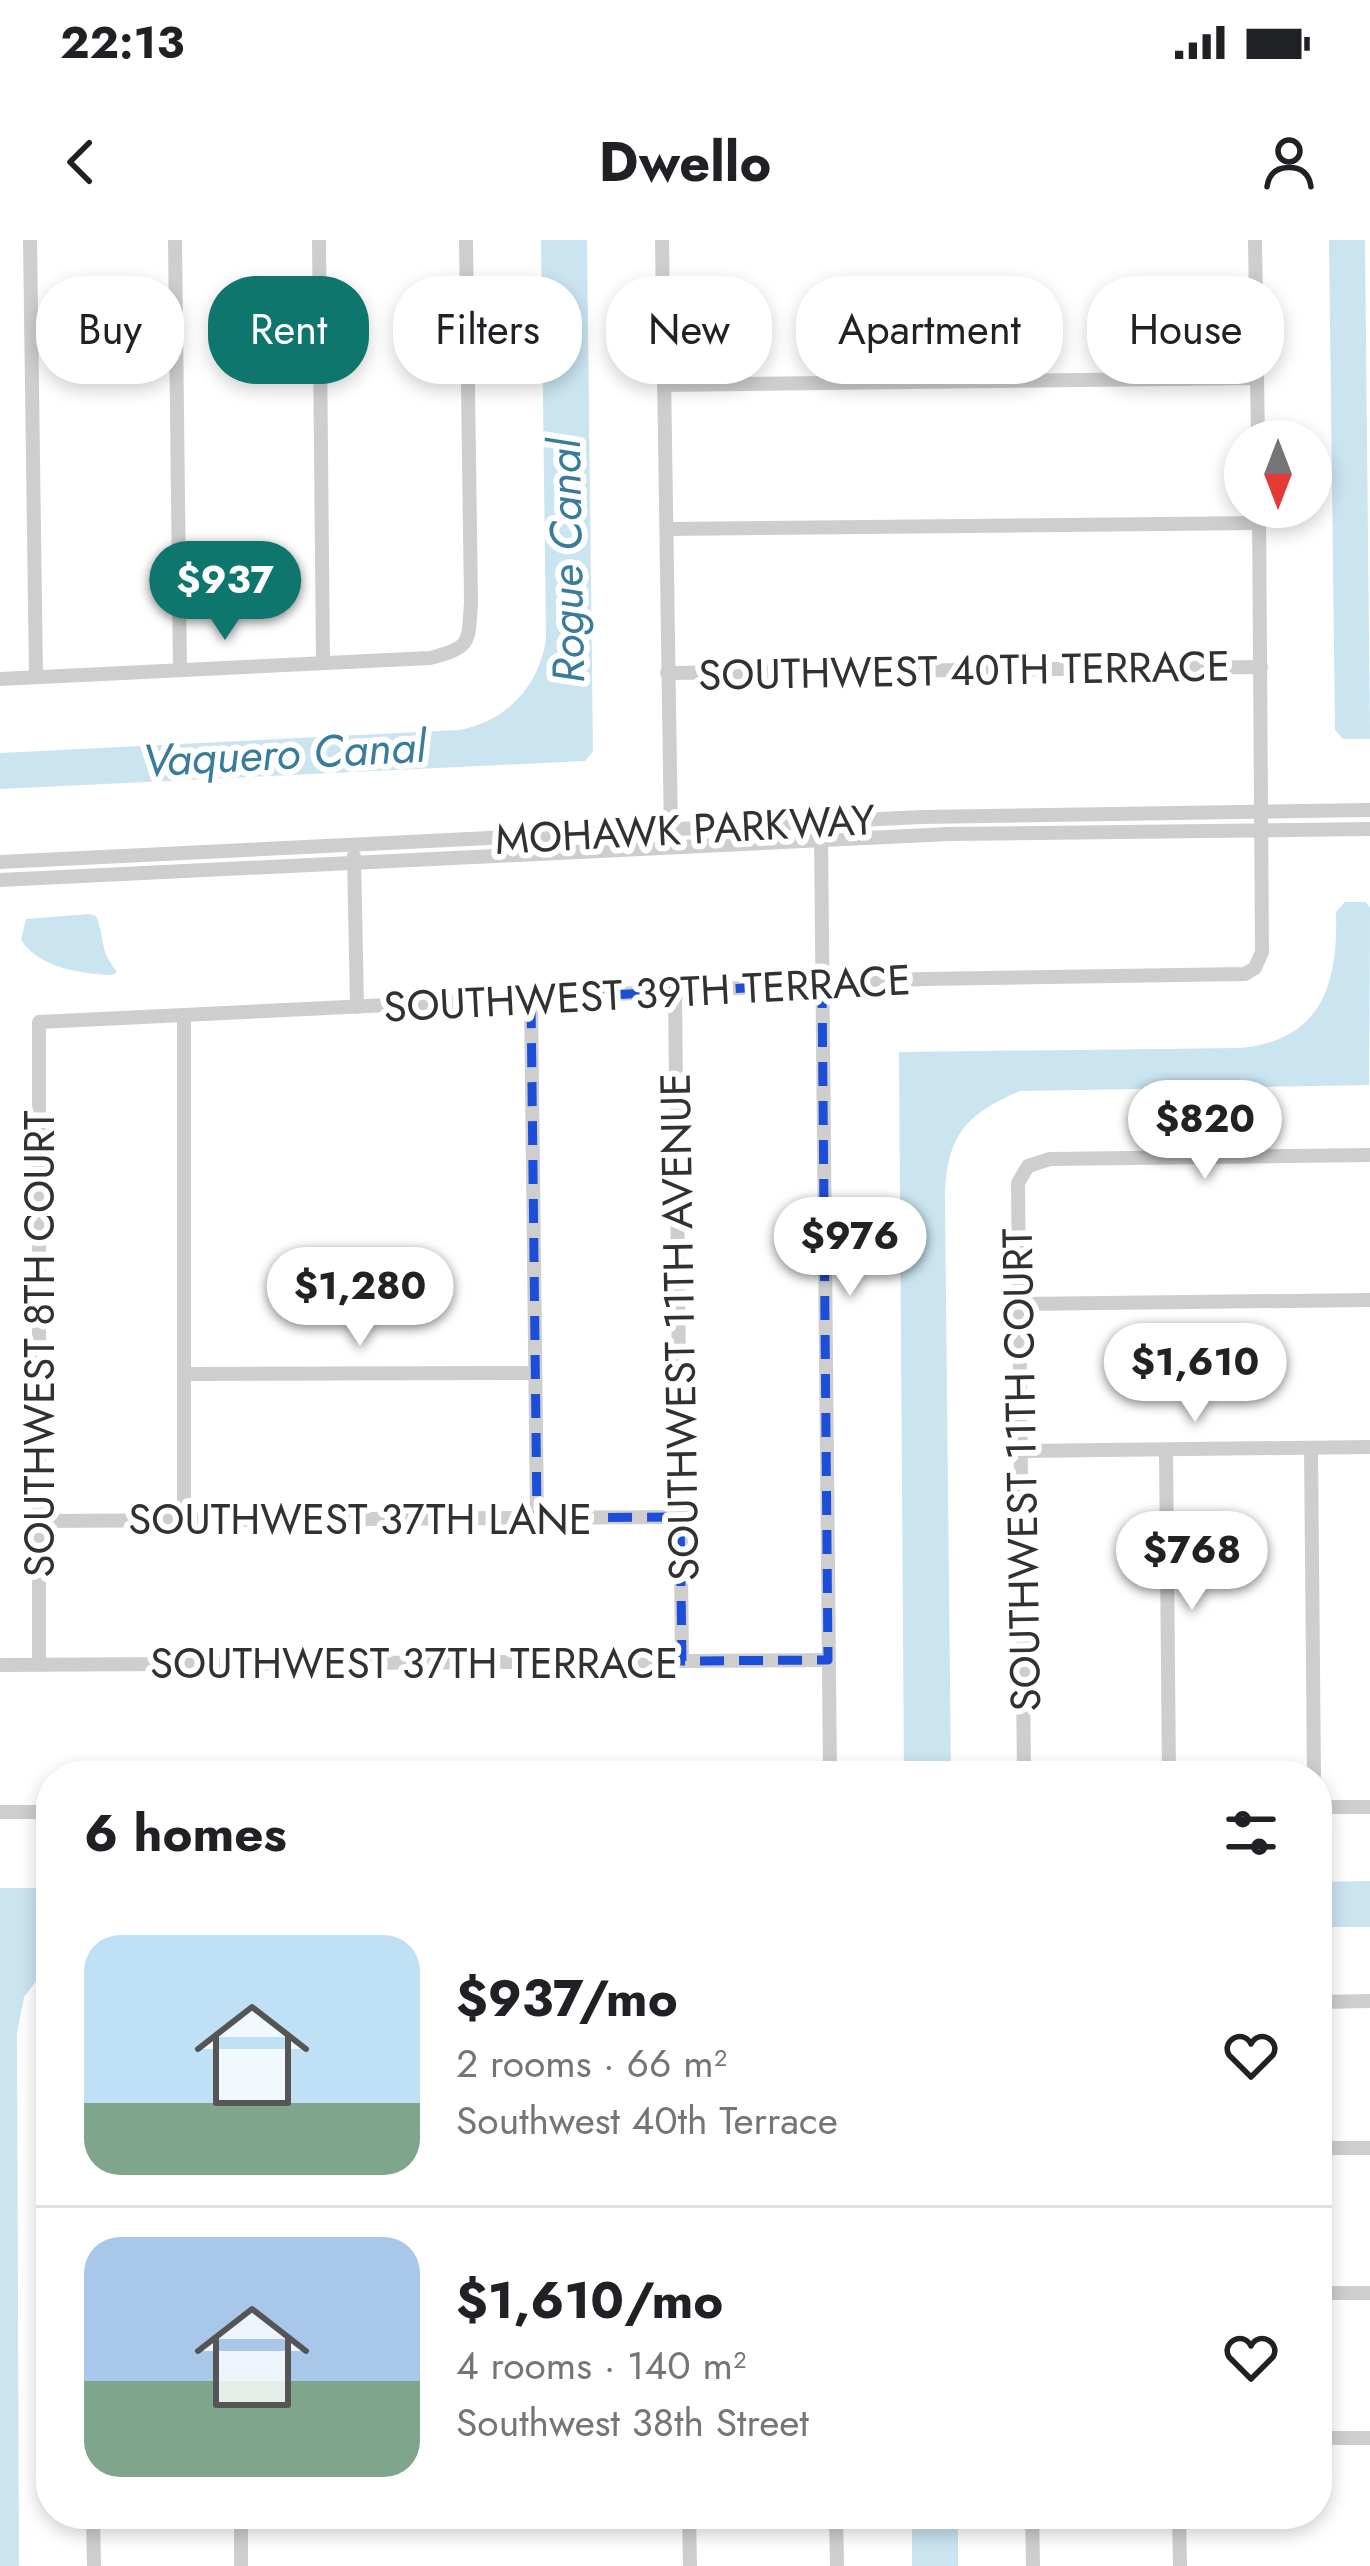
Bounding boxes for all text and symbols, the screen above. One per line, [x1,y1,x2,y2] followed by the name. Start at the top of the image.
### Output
[60,10,184,75] text: 22:13
[599,123,771,201] text: Dwello
[48,129,114,195] icon: back
[1256,129,1322,195] icon: person
[36,276,184,384] chip: Buy
[208,276,369,384] chip: Rent
[393,276,582,384] chip: Filters
[606,276,772,384] chip: New
[796,276,1063,384] chip: Apartment
[1087,276,1284,384] chip: House
[1224,420,1332,528] north arrow
[1224,420,1332,528] map controls
[532,436,601,684] water label: Rogue Canal
[154,541,296,643] pin: $937
[176,551,274,608] text: $937
[698,635,1230,706] street label: SOUTHWEST 40TH TERRACE
[141,714,429,793] water label: Vaquero Canal
[493,789,877,870] street label: MOHAWK PARKWAY
[382,949,912,1038] street label: SOUTHWEST 39TH TERRACE
[645,1072,714,1582] street label: SOUTHWEST 11TH AVENUE
[1134,1080,1276,1182] pin: $820
[1155,1090,1255,1147] text: $820
[9,1110,70,1578] street label: SOUTHWEST 8TH COURT
[779,1197,921,1299] pin: $976
[801,1207,899,1264] text: $976
[987,1227,1056,1712] street label: SOUTHWEST 11TH COURT
[262,1247,458,1349] pin: $1,280
[294,1257,426,1314] text: $1,280
[1097,1323,1293,1425] pin: $1,610
[1131,1333,1259,1390] text: $1,610
[128,1489,592,1550] street label: SOUTHWEST 37TH LANE
[1121,1511,1263,1613] pin: $768
[1143,1521,1241,1578] text: $768
[150,1633,678,1694] street label: SOUTHWEST 37TH TERRACE
[84,1796,287,1870] text: 6 homes
[1218,1800,1284,1866] icon: filters
[456,1961,678,2035] text: $937/mo
[180,1983,324,2127] icon: home
[1218,2022,1284,2088] icon: heart
[456,2035,727,2092] text: 2 rooms · 66 m²
[456,2092,838,2149] text: Southwest 40th Terrace
[456,2263,723,2337] text: $1,610/mo
[180,2285,324,2429] icon: home
[1218,2324,1284,2390] icon: heart
[456,2337,746,2394] text: 4 rooms · 140 m²
[456,2394,809,2451] text: Southwest 38th Street

